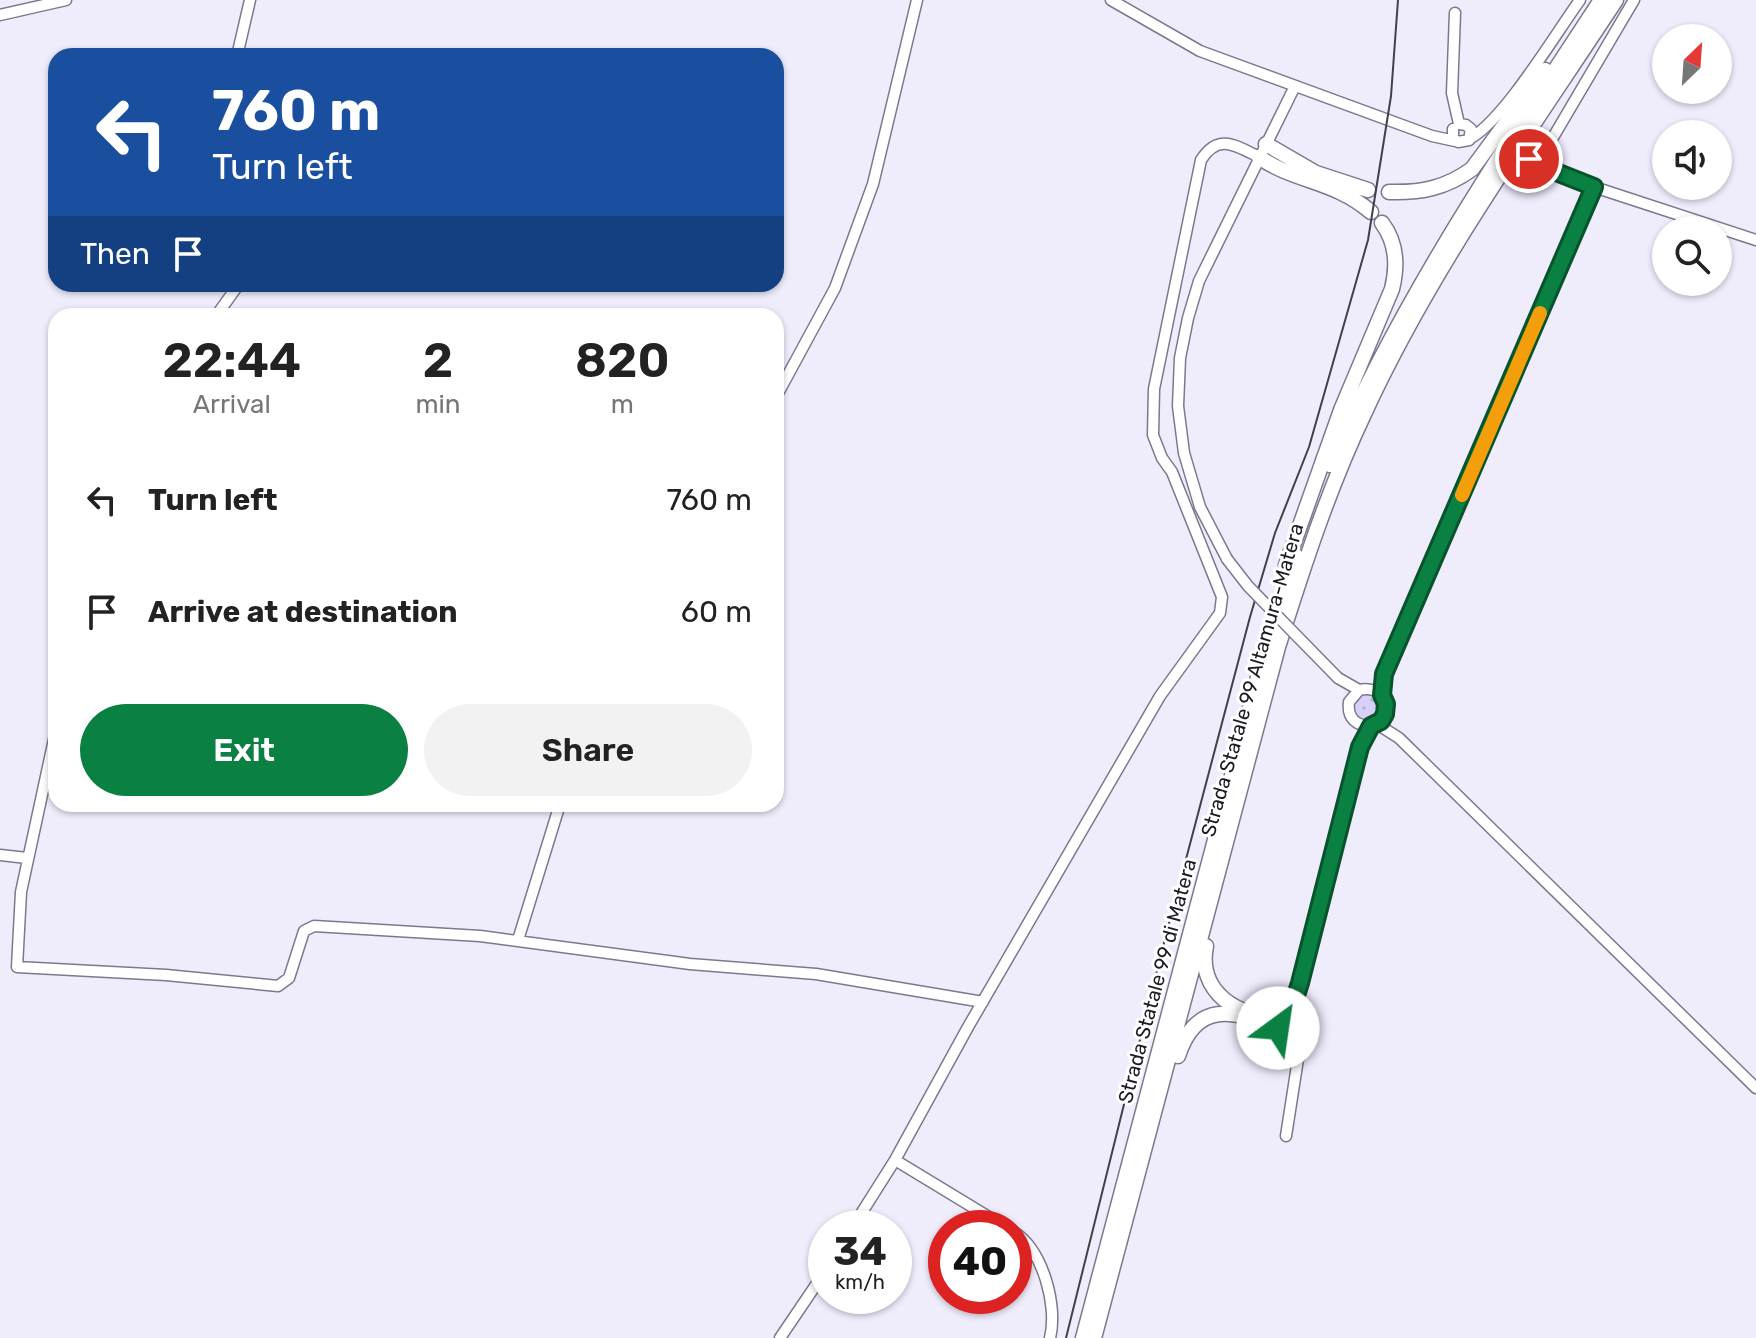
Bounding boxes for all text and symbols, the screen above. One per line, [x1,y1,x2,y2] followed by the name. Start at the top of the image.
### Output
[1652,24,1732,104] north arrow
[1652,24,1732,296] map controls
[212,78,380,144] text: 760 m
[80,80,184,184] icon: left
[1652,120,1732,200] button: sound
[1495,125,1563,193] pin
[1507,137,1551,181] icon: arrive
[212,145,353,188] text: Turn left
[1652,216,1732,296] button: search
[166,232,210,276] icon: arrive
[80,236,150,272] text: Then
[162,332,301,389] text: 22:44
[423,332,453,389] text: 2
[575,332,670,389] text: 820
[193,389,271,420] text: Arrival
[415,389,461,420] text: min
[611,389,634,420] text: m
[80,478,124,522] icon: left
[148,482,278,518] text: Turn left
[666,482,752,518] text: 760 m
[1196,521,1308,839] street label: Strada Statale 99 Altamura-Matera
[80,590,124,634] icon: arrive
[148,594,458,630] text: Arrive at destination
[681,594,752,630] text: 60 m
[80,704,408,796] button: Exit
[424,704,752,796] button: Share
[1113,856,1201,1106] street label: Strada Statale 99 di Matera
[1236,986,1320,1070] position arrow
[928,1210,1032,1314] speed limit sign: 40
[833,1228,887,1275] text: 34
[835,1270,885,1294] text: km/h

